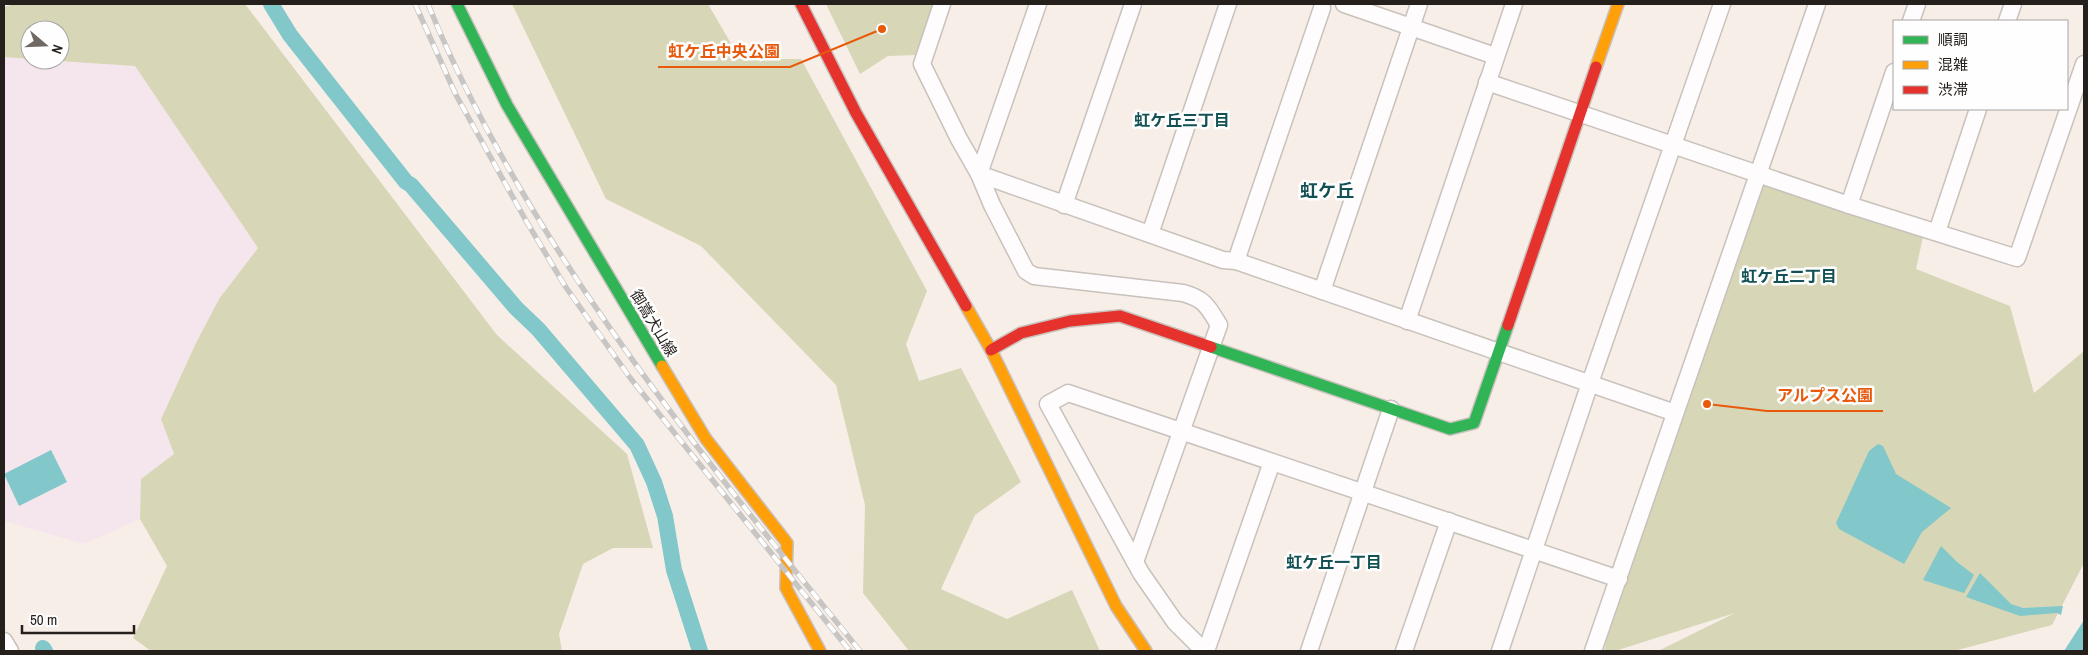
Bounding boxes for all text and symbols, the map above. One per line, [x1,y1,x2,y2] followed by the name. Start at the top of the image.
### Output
[20,20,70,70] north arrow
[1893,20,2068,110] legend
[1938,29,1968,50] text: 順調
[658,36,790,67] callout: 虹ケ丘中央公園
[668,40,780,62] text: 虹ケ丘中央公園
[47,42,67,56] text: N
[1938,54,1968,75] text: 混雑
[1938,79,1968,100] text: 渋滞
[1134,109,1230,131] district label: 虹ケ丘三丁目
[1300,178,1354,203] district label: 虹ケ丘
[1741,265,1837,287] district label: 虹ケ丘二丁目
[626,285,682,361] street label: 御嵩犬山線
[1767,380,1883,411] callout: アルプス公園
[1777,384,1873,406] text: アルプス公園
[1286,551,1382,573] district label: 虹ケ丘一丁目
[22,602,135,634] scale bar
[30,609,57,630] text: 50 m

